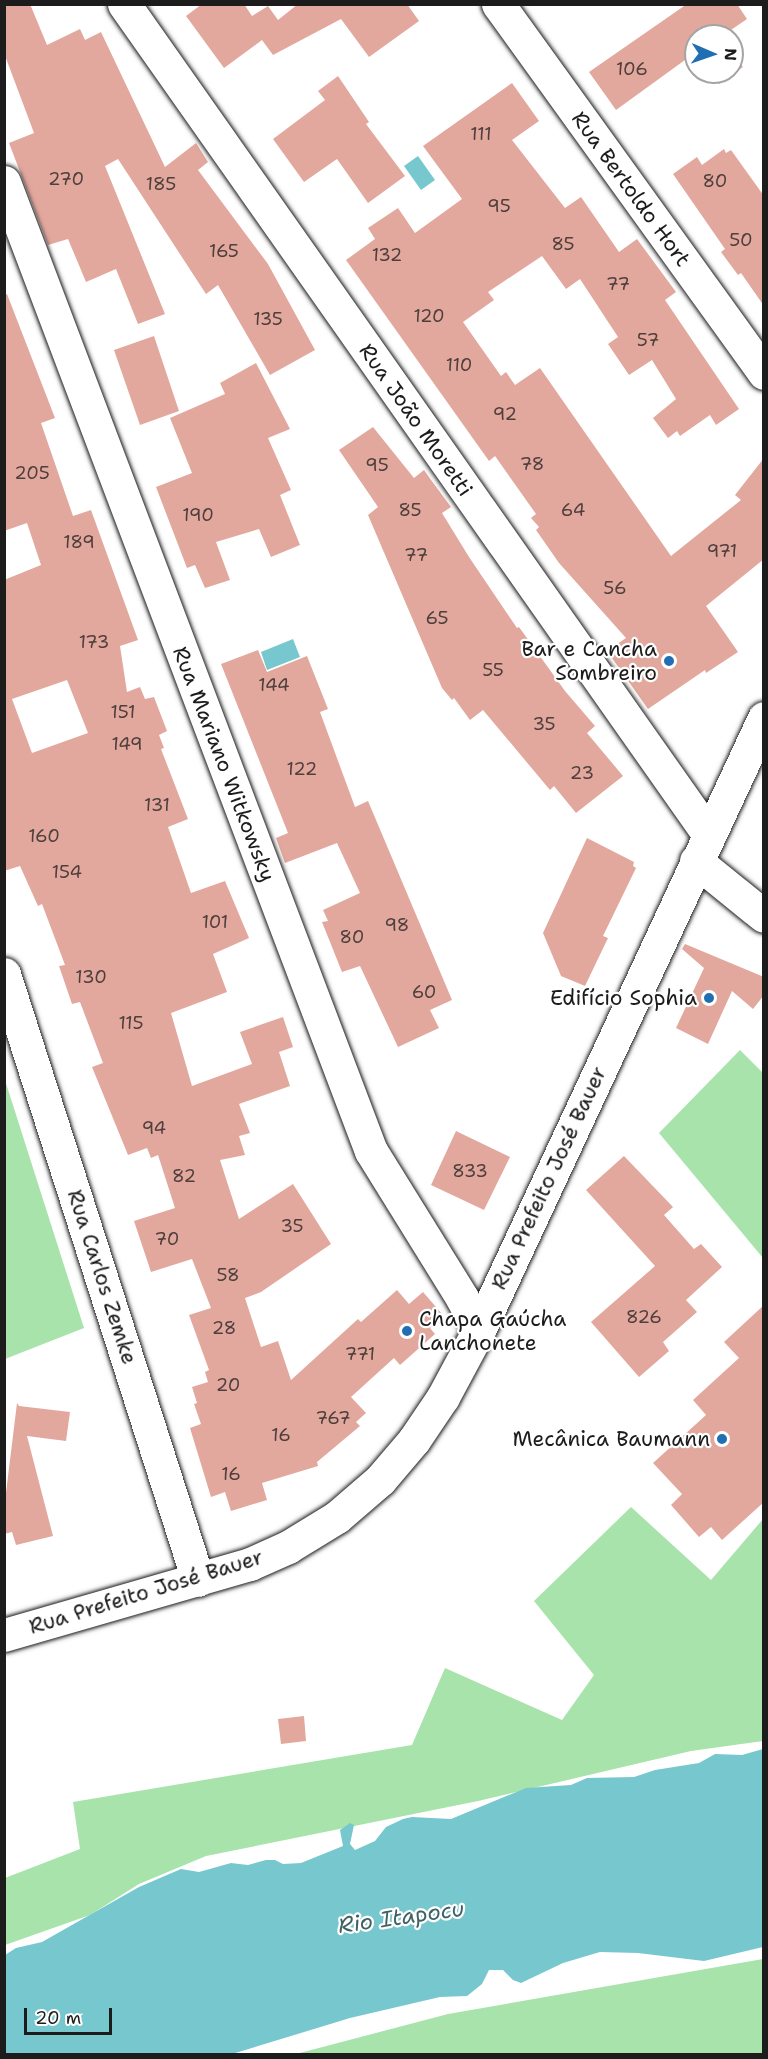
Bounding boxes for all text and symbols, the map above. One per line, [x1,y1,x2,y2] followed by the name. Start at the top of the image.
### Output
[684,24,744,84] north arrow
[720,48,741,61] text: N
[616,58,648,80] house number: 106
[566,107,696,271] street label: Rua Bertoldo Hort
[470,123,492,145] house number: 111
[48,168,84,190] house number: 270
[703,170,727,192] house number: 80
[146,173,176,195] house number: 185
[487,195,511,217] house number: 95
[729,229,753,251] house number: 50
[551,233,575,255] house number: 85
[209,240,239,262] house number: 165
[372,244,402,266] house number: 132
[606,273,630,295] house number: 77
[413,305,445,327] house number: 120
[253,308,283,330] house number: 135
[637,329,659,351] house number: 57
[354,339,478,501] street label: Rua João Moretti
[446,354,472,376] house number: 110
[493,403,517,425] house number: 92
[520,453,544,475] house number: 78
[365,454,389,476] house number: 95
[14,462,50,484] house number: 205
[398,499,422,521] house number: 85
[561,499,585,521] house number: 64
[182,504,214,526] house number: 190
[63,531,95,553] house number: 189
[707,540,737,562] house number: 971
[404,544,428,566] house number: 77
[603,577,627,599] house number: 56
[426,607,448,629] house number: 65
[79,631,109,653] house number: 173
[521,636,657,686] place label: Bar e Cancha Sombreiro
[168,643,280,885] street label: Rua Mariano Witkowsky
[662,654,676,668] marker: Bar e Cancha Sombreiro
[482,659,504,681] house number: 55
[258,674,290,696] house number: 144
[110,701,136,723] house number: 151
[532,713,556,735] house number: 35
[111,733,143,755] house number: 149
[287,758,317,780] house number: 122
[570,762,594,784] house number: 23
[144,794,170,816] house number: 131
[28,825,60,847] house number: 160
[52,861,82,883] house number: 154
[202,911,228,933] house number: 101
[385,914,409,936] house number: 98
[340,926,364,948] house number: 80
[75,966,107,988] house number: 130
[412,981,436,1003] house number: 60
[550,985,697,1011] place label: Edifício Sophia
[702,991,716,1005] marker: Edifício Sophia
[118,1012,144,1034] house number: 115
[486,1062,612,1294] street label: Rua Prefeito José Bauer
[142,1117,166,1139] house number: 94
[452,1160,488,1182] house number: 833
[172,1165,196,1187] house number: 82
[62,1187,142,1367] street label: Rua Carlos Zemke
[280,1215,304,1237] house number: 35
[155,1228,179,1250] house number: 70
[216,1264,240,1286] house number: 58
[419,1306,566,1356] place label: Chapa Gaúcha Lanchonete
[626,1306,662,1328] house number: 826
[212,1317,236,1339] house number: 28
[400,1324,414,1338] marker: Chapa Gaúcha Lanchonete
[345,1343,375,1365] house number: 771
[216,1374,240,1396] house number: 20
[315,1407,351,1429] house number: 767
[271,1424,291,1446] house number: 16
[513,1426,710,1452] place label: Mecânica Baumann
[715,1432,729,1446] marker: Mecânica Baumann
[221,1463,241,1485] house number: 16
[26,1544,266,1640] street label: Rua Prefeito José Bauer
[336,1895,466,1939] water label: Rio Itapocu
[27,1996,116,2034] scale bar
[35,2006,81,2030] text: 20 m

